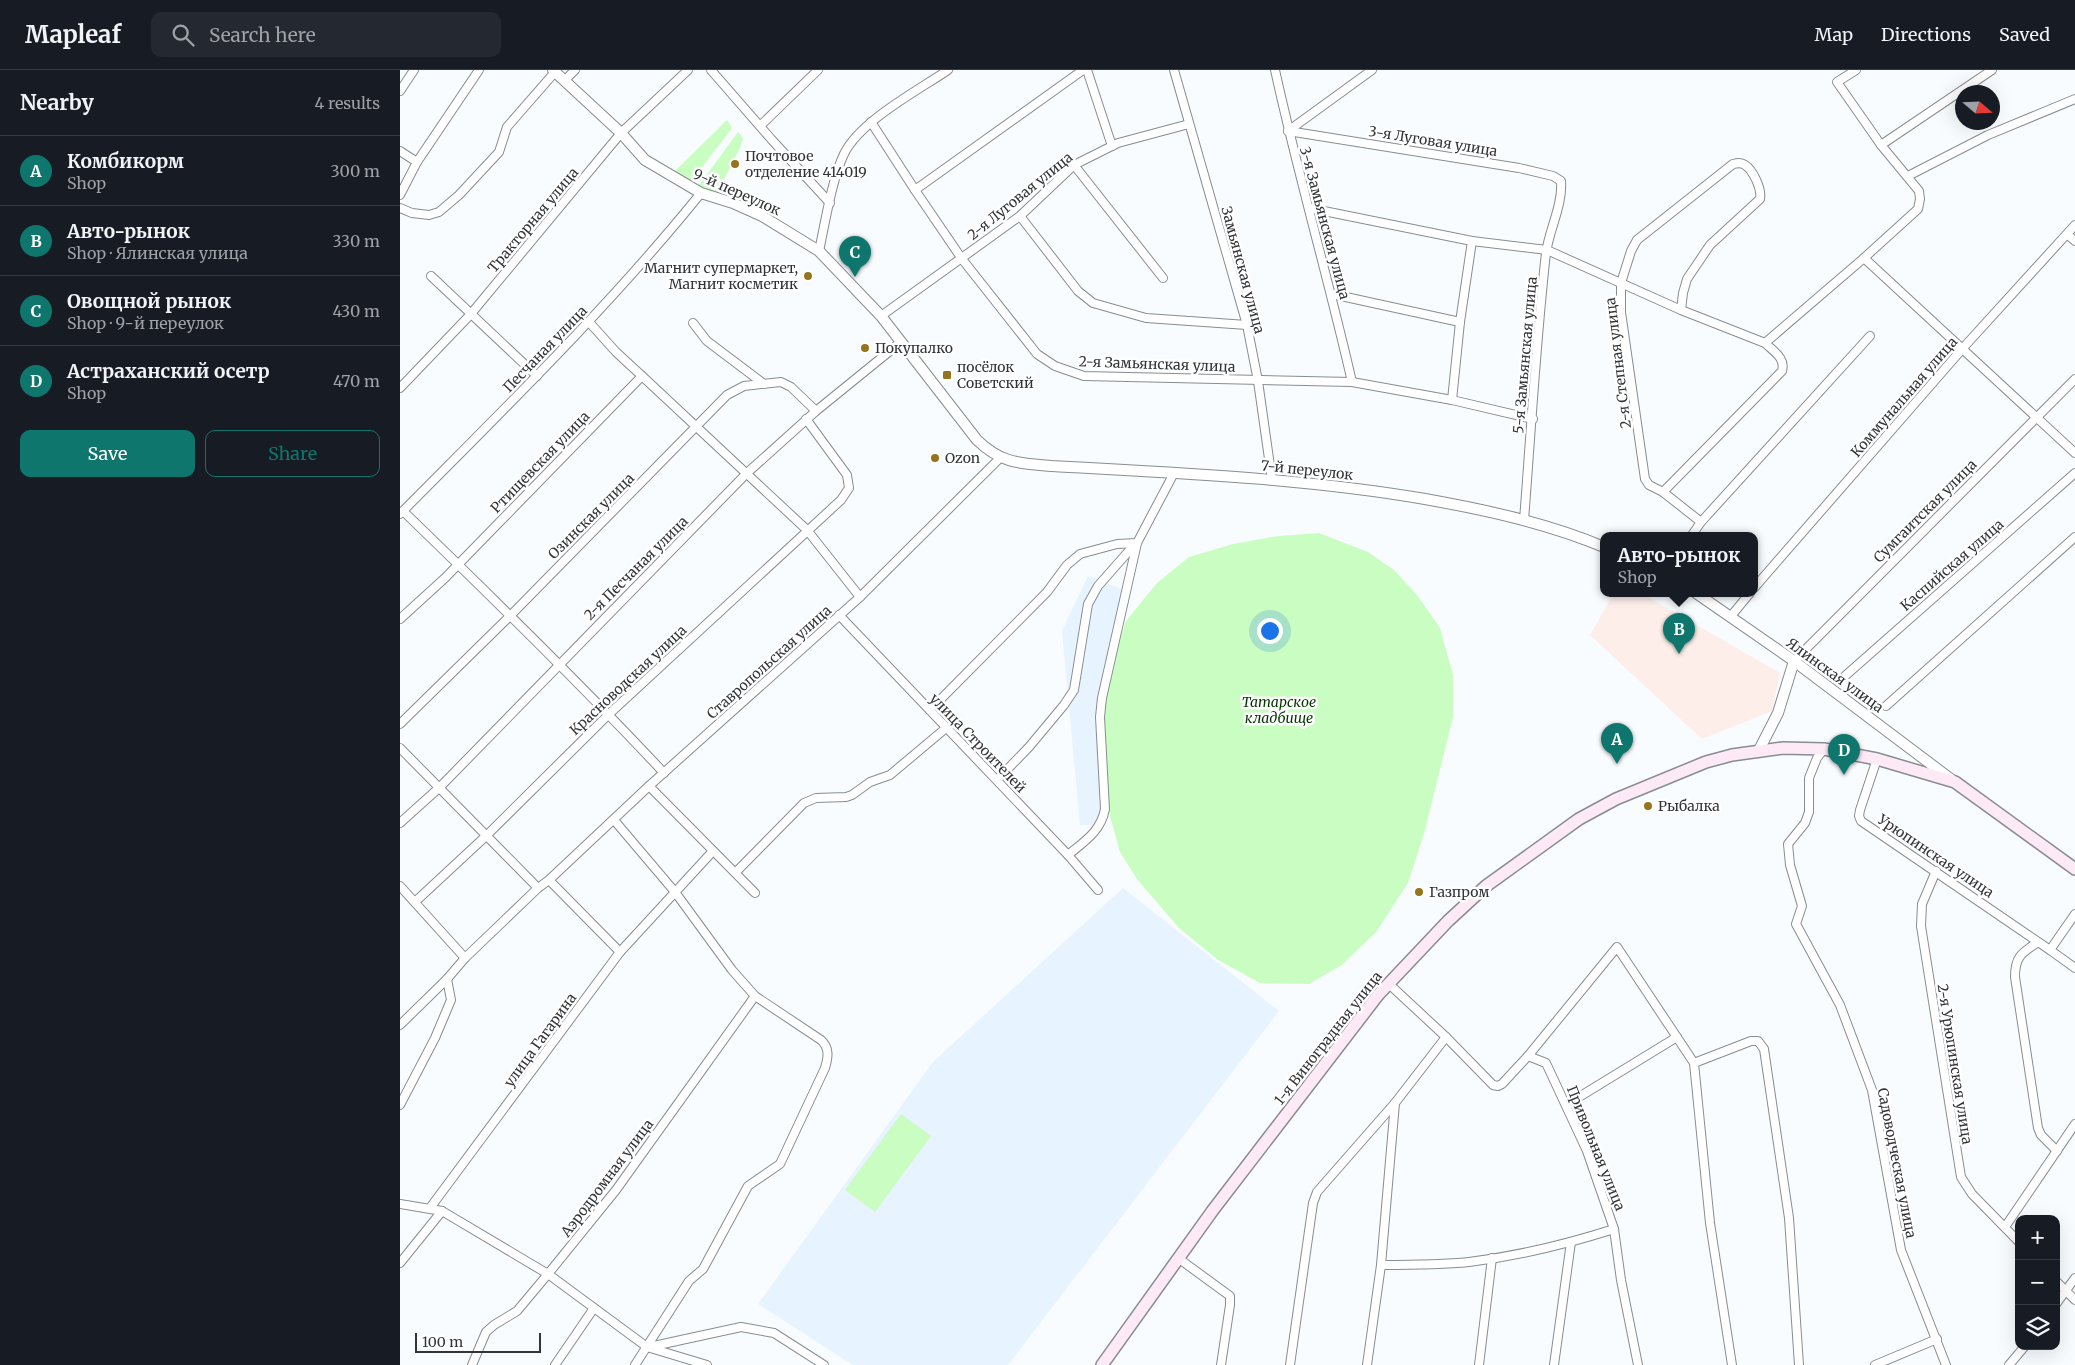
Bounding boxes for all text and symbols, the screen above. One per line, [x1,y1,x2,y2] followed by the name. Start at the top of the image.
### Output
[151,12,501,57] search box
[25,19,121,50] text: Mapleaf
[169,21,197,49] icon: search
[209,23,316,47] text: Search here
[1815,23,1853,46] text: Map
[1881,23,1971,46] text: Directions
[1999,23,2050,46] text: Saved
[1955,85,2000,130] north arrow
[20,89,94,116] text: Nearby
[314,93,380,113] text: 4 results
[1367,122,1499,160] street label: 3-я Луговая улица
[1296,145,1354,302] street label: 3-я Замьянская улица
[745,147,867,181] place label: Почтовое отделение 414019
[964,148,1076,244] street label: 2-я Луговая улица
[67,149,184,173] text: Комбикорм
[729,158,741,170] marker: Почтовое отделение 414019
[30,161,42,181] text: A
[331,161,380,181] text: 300 m
[484,163,583,276] street label: Тракторная улица
[690,165,784,219] street label: 9-й переулок
[67,173,106,193] text: Shop
[1217,204,1269,336] street label: Замьянская улица
[67,219,190,243] text: Авто-рынок
[30,231,42,251] text: B
[333,231,380,251] text: 330 m
[839,236,871,277] pin: C
[67,243,248,263] text: Shop · Ялинская улица
[644,259,798,293] place label: Магнит супермаркет, Магнит косметик
[802,270,814,282] marker: Магнит супермаркет, Магнит косметик
[1509,275,1541,434] street label: 5-я Замьянская улица
[67,289,231,313] text: Овощной рынок
[1601,296,1635,429] street label: 2-я Степная улица
[31,301,41,321] text: C
[333,301,380,321] text: 430 m
[499,302,591,396] street label: Песчаная улица
[67,313,224,333] text: Shop · 9-й переулок
[1847,333,1961,461] street label: Коммунальная улица
[875,339,953,357] place label: Покупалко
[859,342,871,354] marker: Покупалко
[1078,352,1236,376] street label: 2-я Замьянская улица
[957,358,1034,392] place label: посёлок Советский
[67,359,270,383] text: Астраханский осетр
[941,369,953,381] marker: посёлок Советский
[30,371,42,391] text: D
[333,371,380,391] text: 470 m
[67,383,106,403] text: Shop
[487,407,594,517] street label: Ртищевская улица
[20,430,195,477] button: Save
[205,430,380,477] button: Share
[945,449,980,467] place label: Ozon
[929,452,941,464] marker: Ozon
[1870,455,1981,566] street label: Сумгаитская улица
[1260,456,1354,484] street label: 7-й переулок
[544,469,638,563] street label: Озинская улица
[580,512,692,624] street label: 2-я Песчаная улица
[1897,515,2008,615] street label: Каспийская улица
[1600,532,1758,597] popup
[1618,543,1740,567] text: Авто-рынок
[1618,567,1657,587] text: Shop
[703,601,835,723] street label: Ставропольская улица
[1663,613,1695,654] pin: B
[1257,618,1283,644] your location
[566,621,691,739] street label: Красноводская улица
[1783,634,1887,717] street label: Ялинская улица
[926,690,1030,797] street label: улица Строителей
[1242,693,1316,727] park label: Татарское кладбище
[1601,723,1633,764] pin: A
[1828,734,1860,775] pin: D
[1658,797,1720,815] place label: Рыбалка
[1642,800,1654,812] marker: Рыбалка
[1874,810,1998,902] street label: Урюпинская улица
[1429,883,1490,901] place label: Газпром
[1413,886,1425,898] marker: Газпром
[1270,967,1386,1108] street label: 1-я Виноградная улица
[1933,983,1977,1146] street label: 2-я Урюпинская улица
[500,989,580,1091] street label: улица Гагарина
[1563,1083,1629,1214] street label: Привольная улица
[1874,1086,1921,1240] street label: Садоводческая улица
[556,1115,657,1241] street label: Аэродромная улица
[2015,1215,2060,1350] map controls
[2015,1215,2060,1260] button: +
[2015,1260,2060,1305] button: −
[2015,1305,2060,1350] button: layers
[415,1330,541,1353] scale bar
[422,1333,463,1351] text: 100 m

